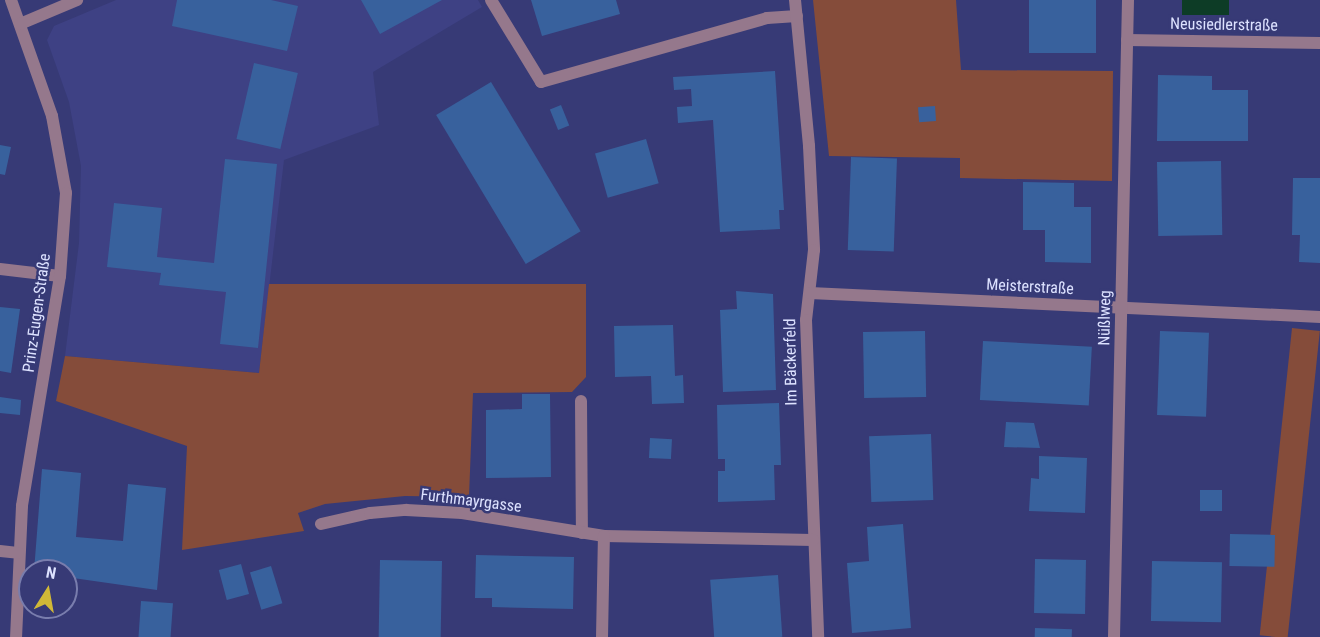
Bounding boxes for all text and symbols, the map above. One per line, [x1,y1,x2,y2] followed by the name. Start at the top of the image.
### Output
[1170,14,1278,36] street label: Neusiedlerstraße
[19,252,55,374] street label: Prinz-Eugen-Straße
[986,275,1074,299] street label: Meisterstraße
[1095,290,1115,346] street label: Nüßlweg
[781,318,801,406] street label: Im Bäckerfeld
[419,485,523,517] street label: Furthmayrgasse
[18,559,78,619] north arrow
[45,563,58,583] text: N

